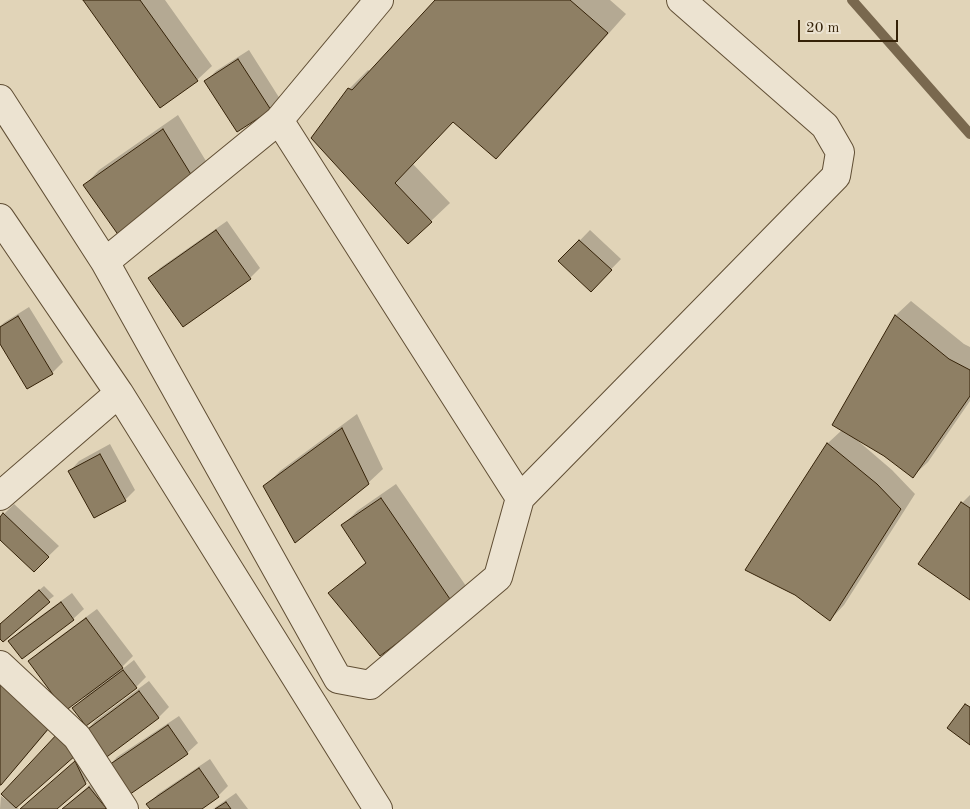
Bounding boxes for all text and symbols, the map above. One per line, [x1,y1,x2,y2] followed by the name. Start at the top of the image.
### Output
[800,10,900,42] scale bar
[806,21,840,36] text: 20 m

